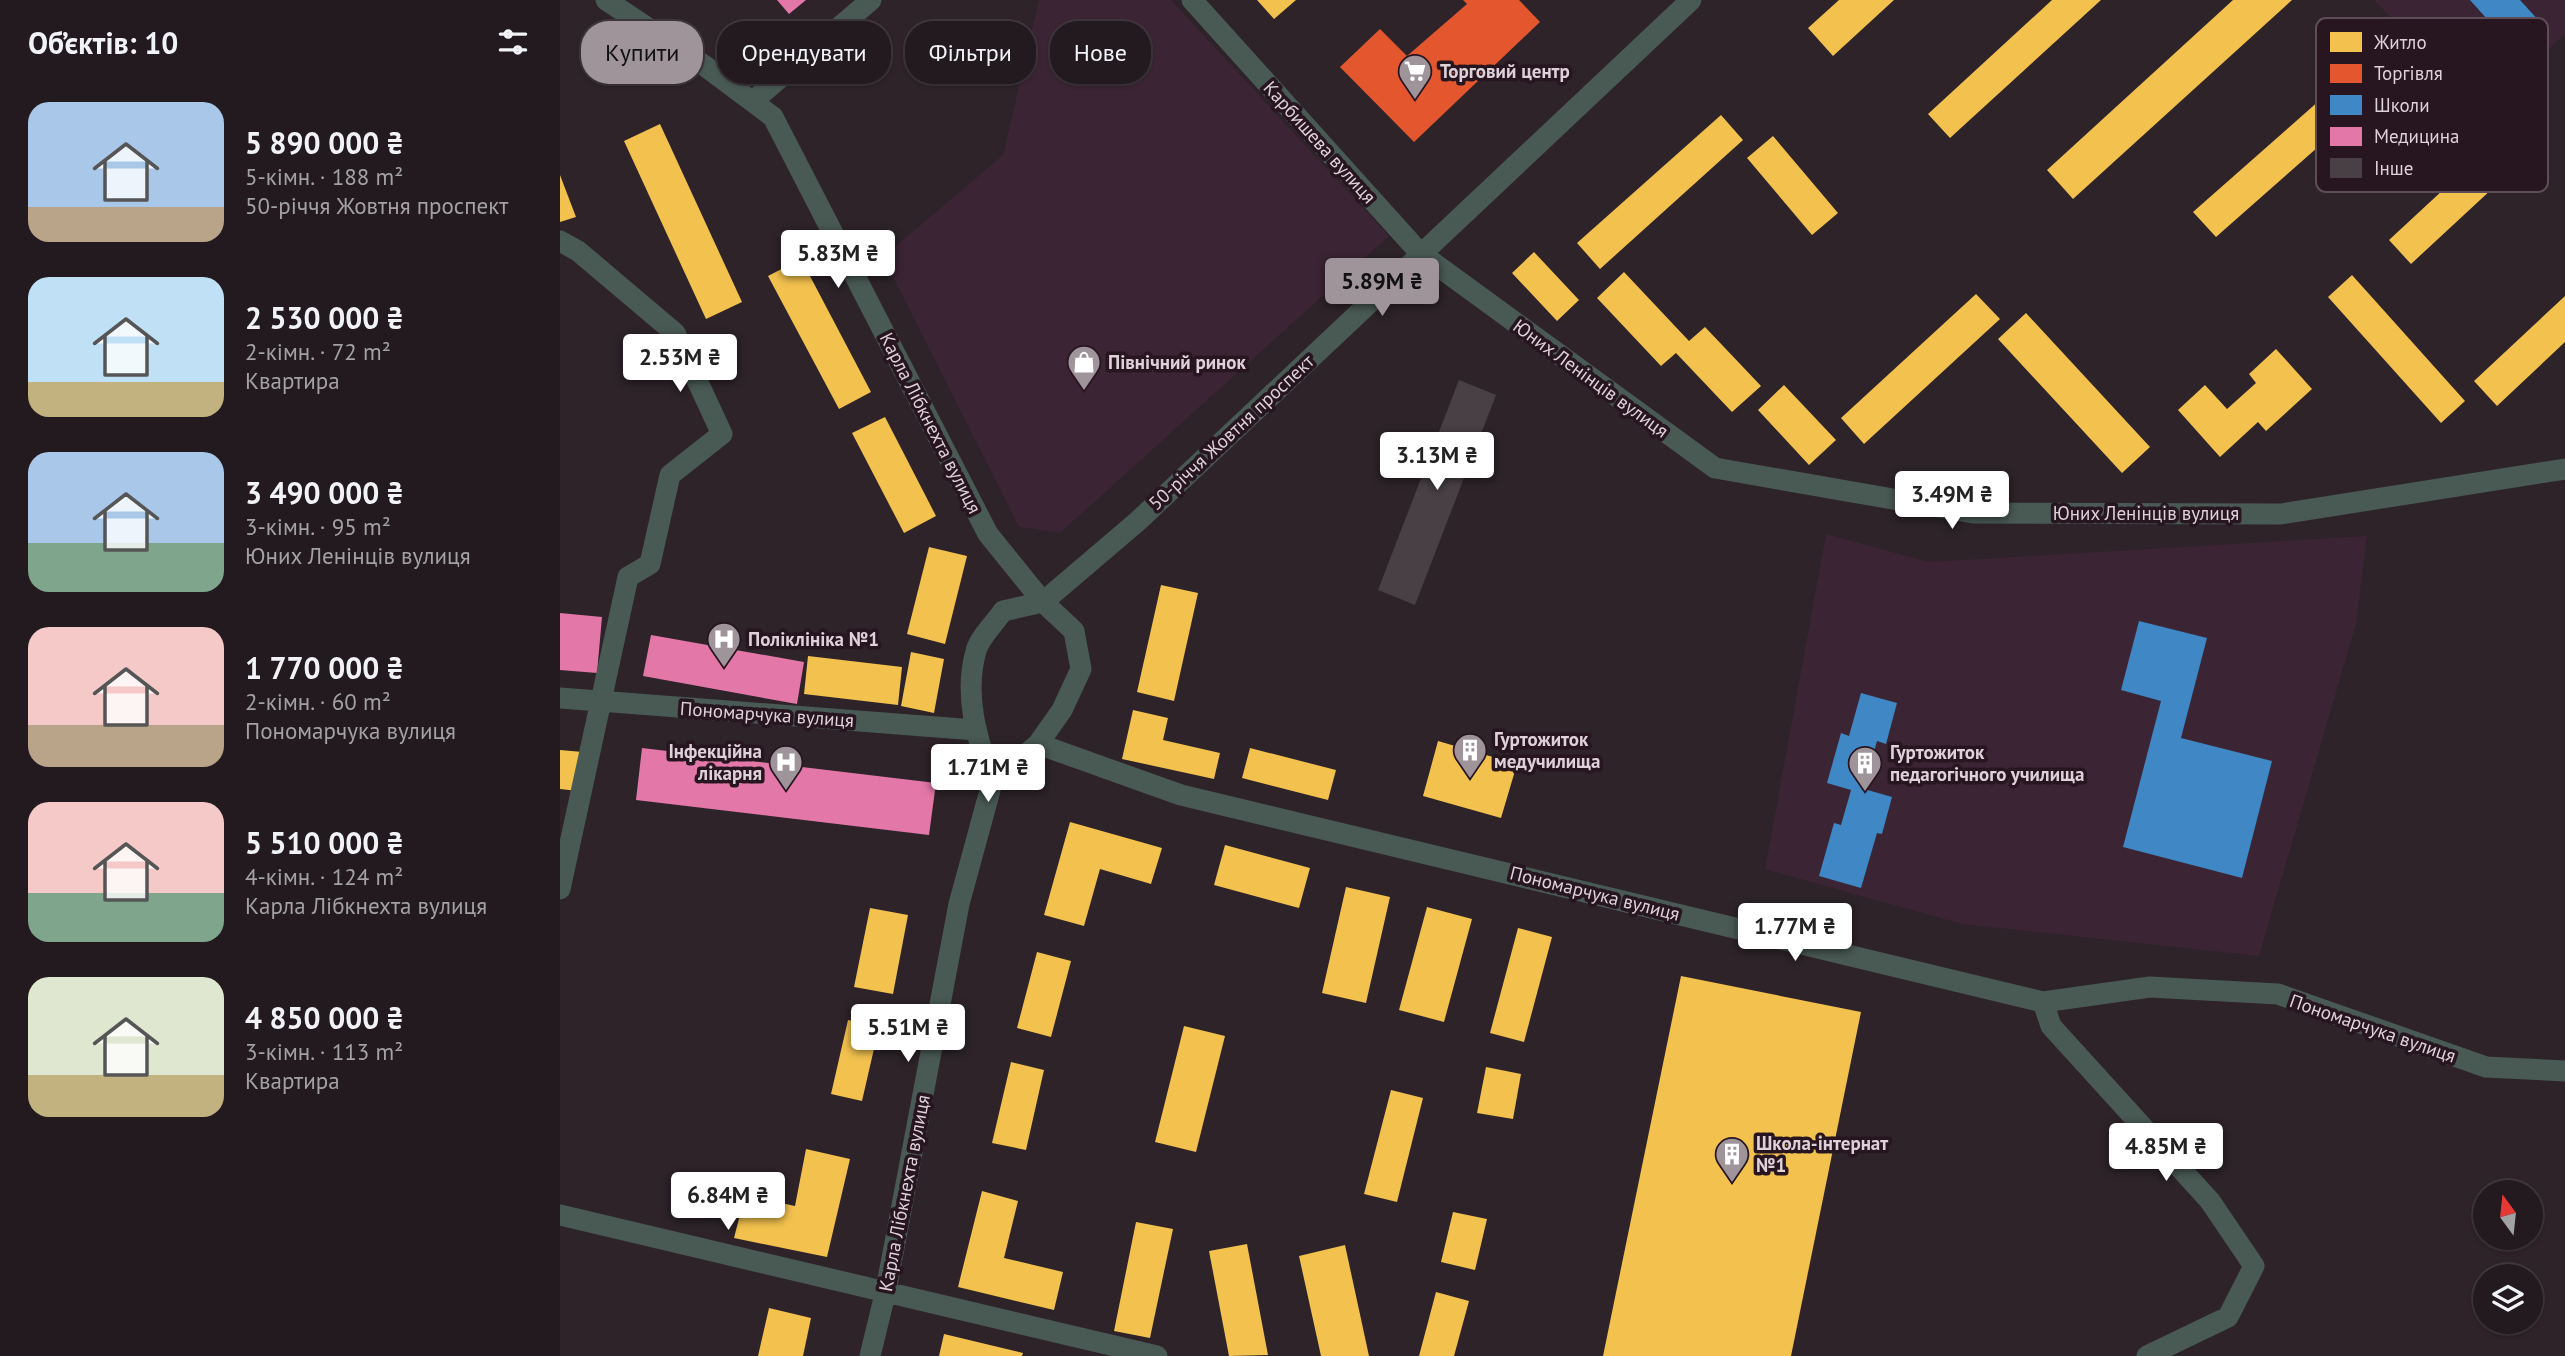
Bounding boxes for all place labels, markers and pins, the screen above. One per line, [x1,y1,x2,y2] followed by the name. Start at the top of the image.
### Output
[1396,52,1434,101] supermarket icon: Торговий центр
[1440,59,1570,83] place label: Торговий центр
[773,230,903,290] pin: 5.83M ₴
[1317,258,1447,318] pin: 5.89M ₴
[615,334,745,394] pin: 2.53M ₴
[1065,343,1103,392] shop icon: Північний ринок
[1108,350,1246,374] place label: Північний ринок
[1372,433,1502,492] pin: 3.13M ₴
[1887,472,2017,531] pin: 3.49M ₴
[705,620,743,669] hospital icon: Поліклініка №1
[748,627,879,651] place label: Поліклініка №1
[1494,727,1600,773] place label: Гуртожиток медучилища
[1451,731,1489,780] building icon: Гуртожиток медучилища
[668,739,762,785] place label: Інфекційна лікарня
[1890,740,2084,786] place label: Гуртожиток педагогічного училища
[767,743,805,792] hospital icon: Інфекційна лікарня
[923,744,1053,804] pin: 1.71M ₴
[1846,744,1884,793] building icon: Гуртожиток педагогічного училища
[1730,904,1860,963] pin: 1.77M ₴
[843,1004,973,1064] pin: 5.51M ₴
[2101,1124,2231,1183] pin: 4.85M ₴
[1756,1131,1888,1177] place label: Школа-інтернат №1
[1713,1135,1751,1184] building icon: Школа-інтернат №1
[663,1172,793,1232] pin: 6.84M ₴

